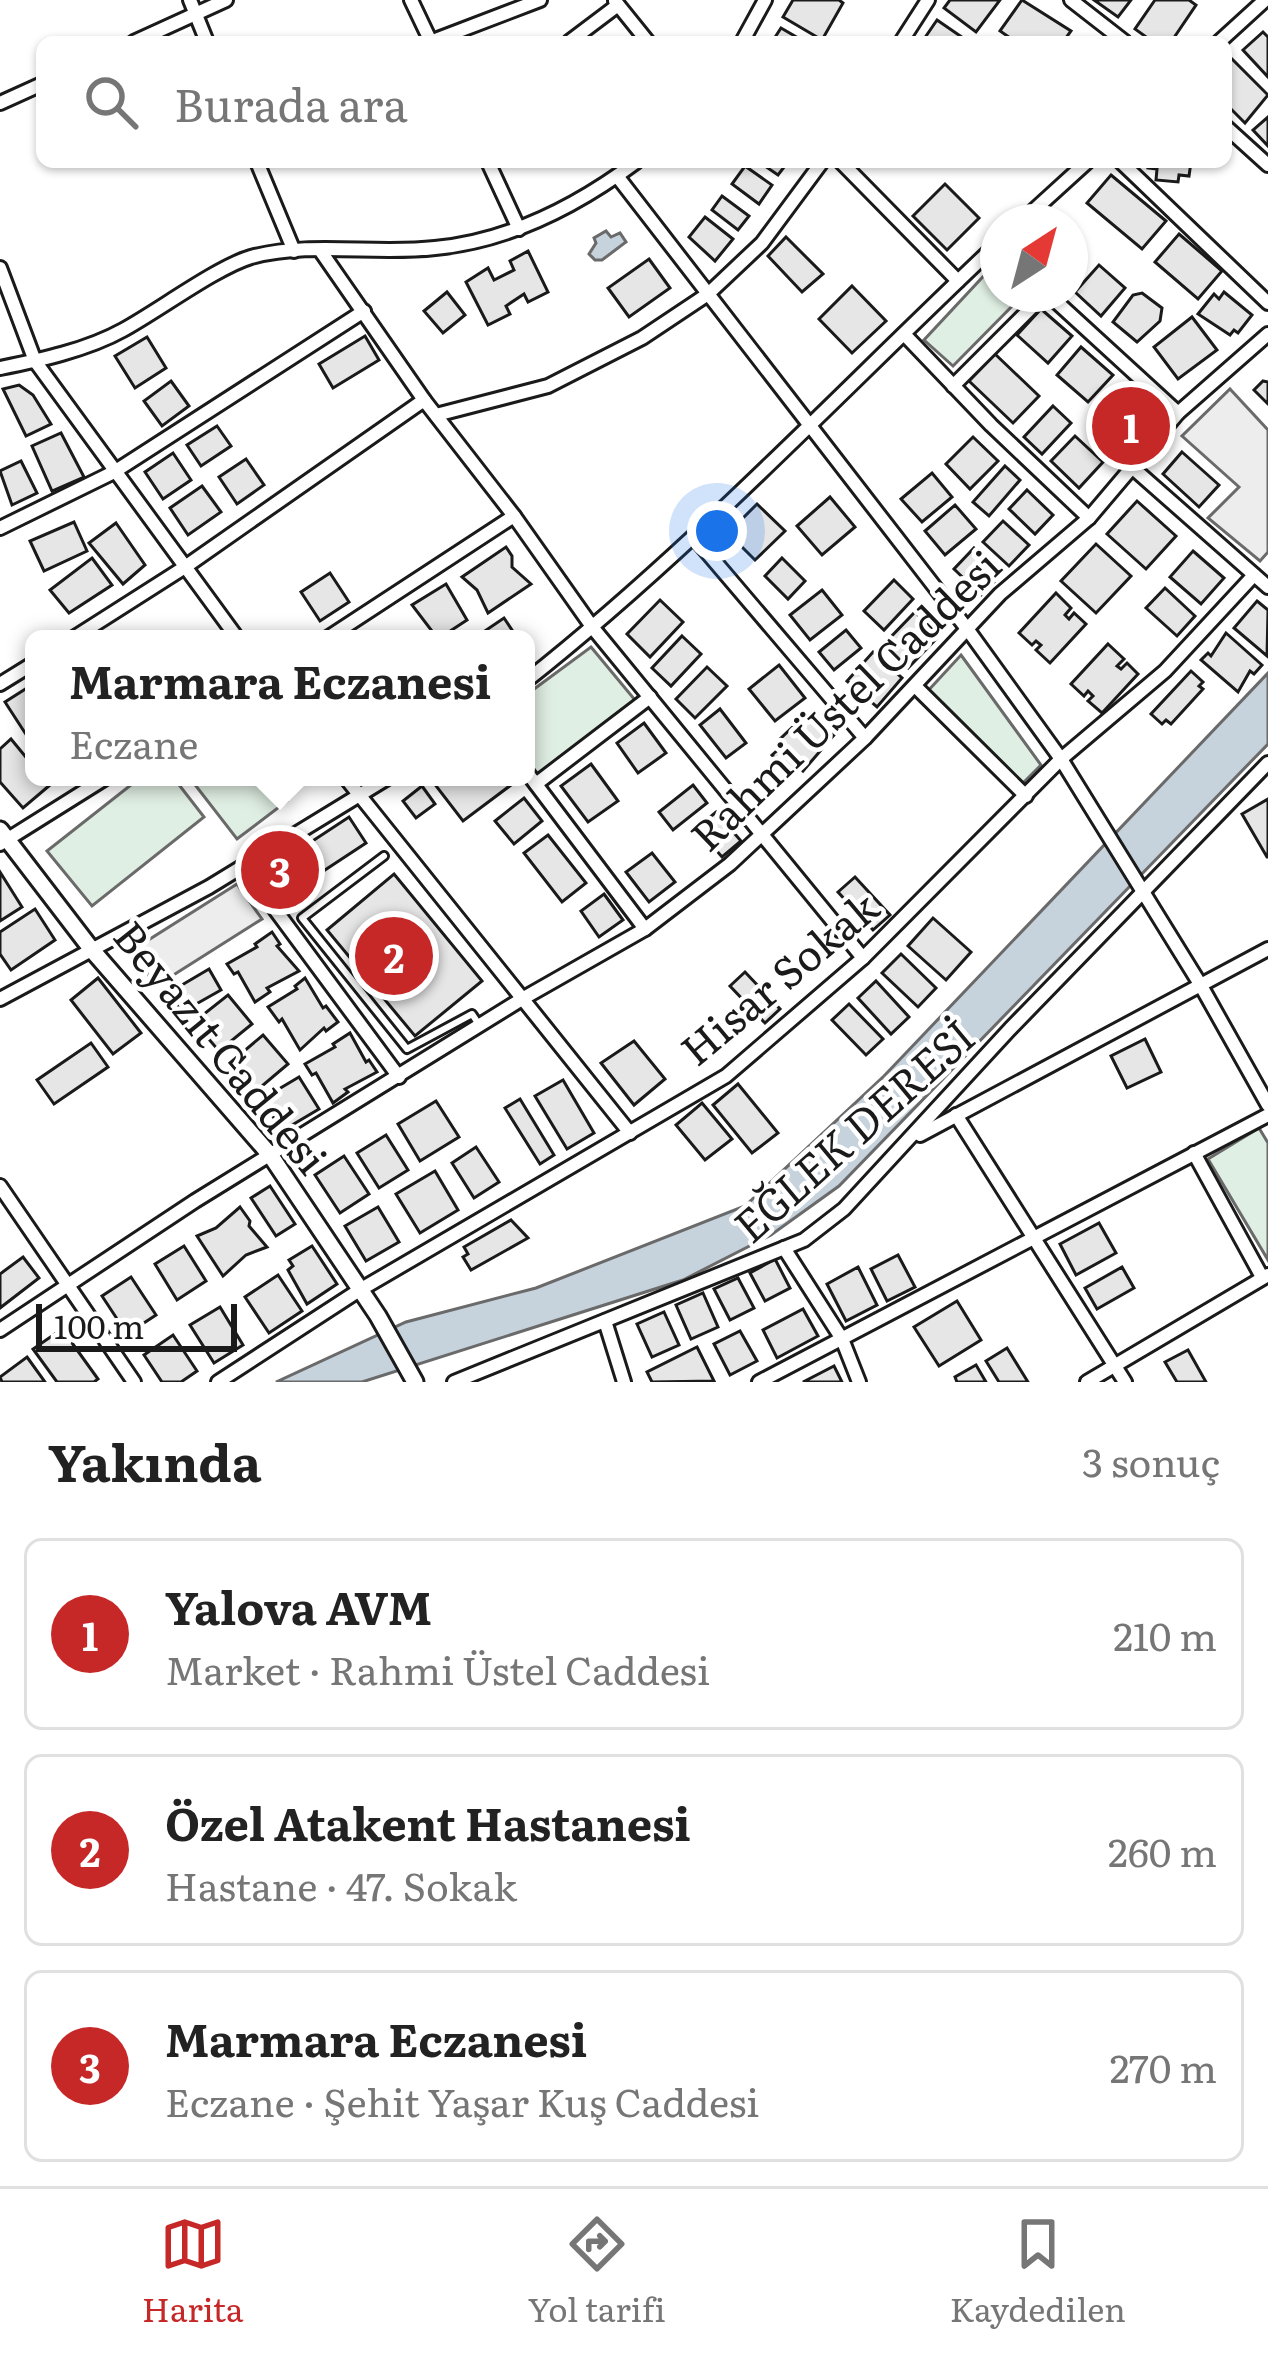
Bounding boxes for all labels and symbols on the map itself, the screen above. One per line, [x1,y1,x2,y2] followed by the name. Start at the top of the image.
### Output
[980,204,1088,312] north arrow
[1092,381,1170,471] pin: 1
[687,501,747,561] your location
[675,534,1013,864] street label: Rahmi Üstel Caddesi
[241,825,319,915] pin: 3
[666,875,891,1078] street label: Hisar Sokak
[101,906,344,1186] street label: Beyazıt Caddesi
[355,911,433,1001] pin: 2
[716,1003,987,1256] water label: EĞLEK DERESİ
[36,1298,237,1351] scale bar

